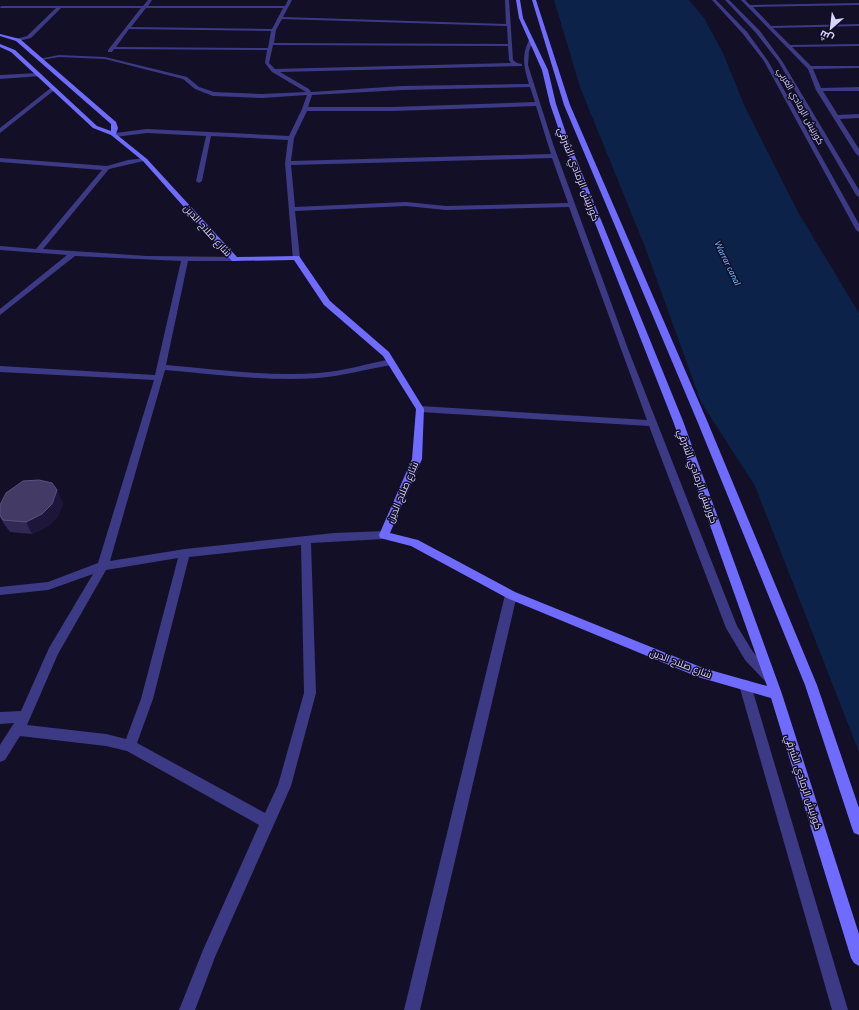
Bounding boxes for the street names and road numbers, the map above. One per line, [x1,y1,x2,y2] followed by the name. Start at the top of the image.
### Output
[774,66,827,147] street label: كورنيش الرمادي الغربي
[554,126,602,223] street label: كورنيش الرمادي الشرقي
[181,202,234,259] street label: شارع صلاح الدين
[674,427,721,525] street label: كورنيش الرمادي الشرقي
[384,459,421,525] street label: شارع صلاح الدين
[648,646,714,681] street label: شارع صلاح الدين
[781,733,825,832] street label: كورنيش الرمادي الشرقي

